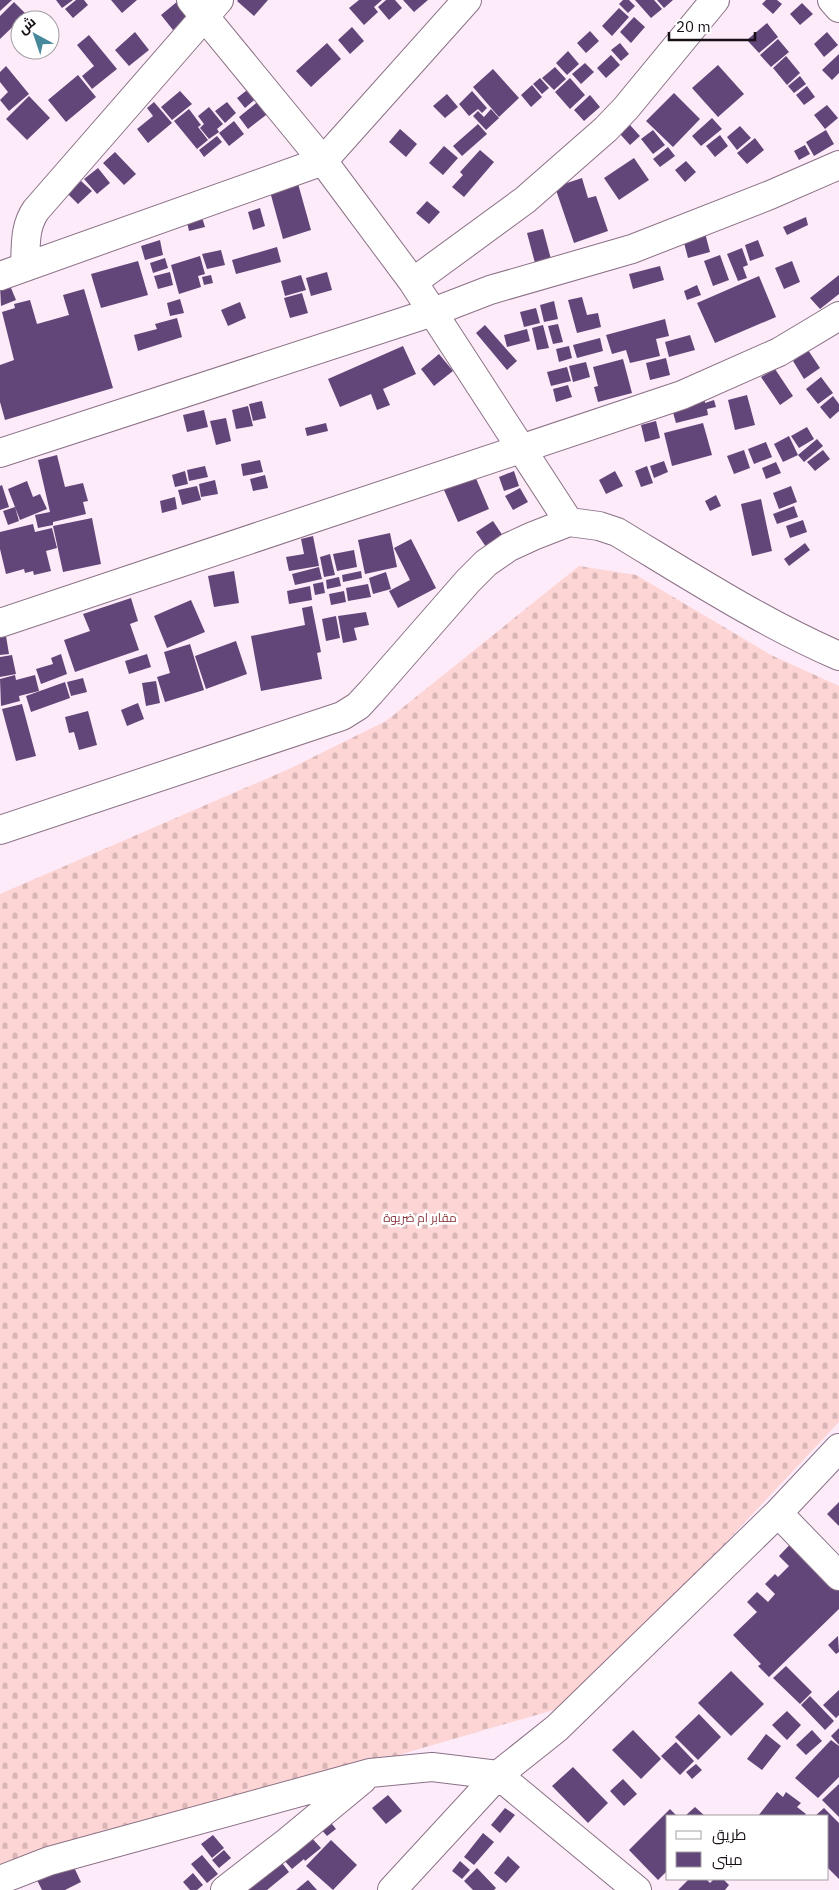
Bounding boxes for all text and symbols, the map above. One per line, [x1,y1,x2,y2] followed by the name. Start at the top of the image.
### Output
[10,10,60,60] north arrow
[669,10,755,42] scale bar
[14,12,39,38] text: ش
[676,17,711,36] text: 20 m
[383,1210,457,1226] park label: مقابر ام ضريوة
[666,1815,829,1880] legend
[712,1825,746,1845] text: طريق
[712,1850,743,1870] text: مبنى

